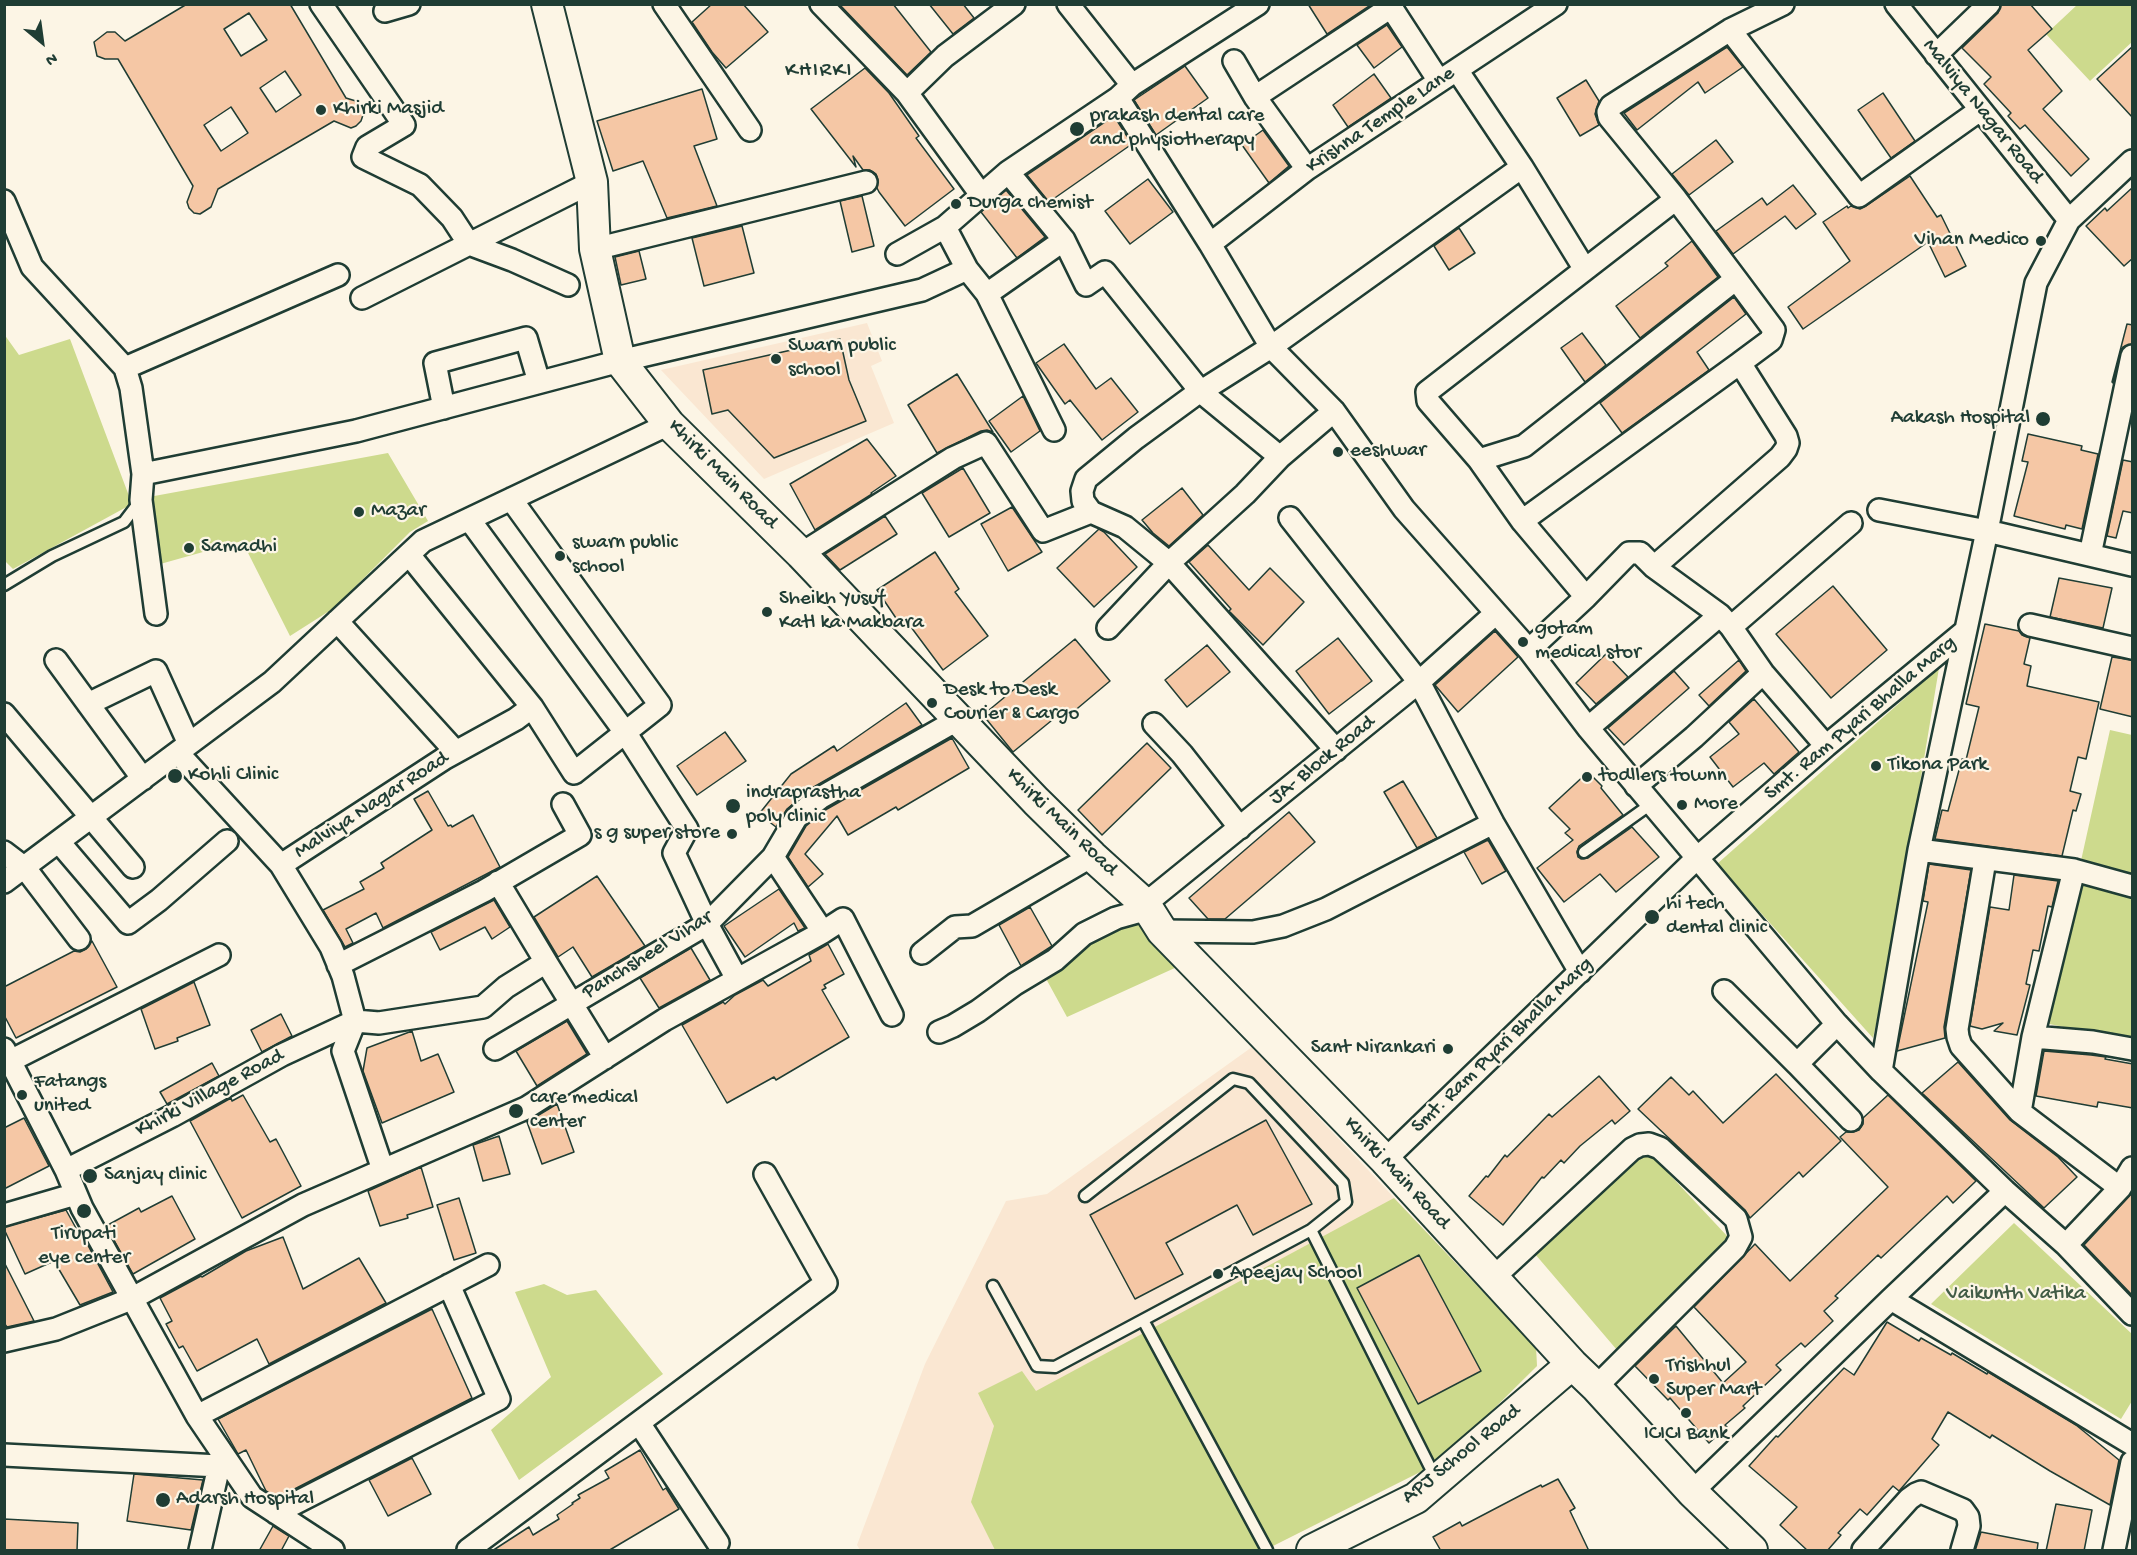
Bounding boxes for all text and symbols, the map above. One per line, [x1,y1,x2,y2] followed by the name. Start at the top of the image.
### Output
[12,12,72,72] north arrow
[1916,35,2048,189] street label: Malviya Nagar Road
[42,47,60,69] text: N
[785,59,853,85] district label: KHIRKI
[1302,62,1460,180] street label: Krishna Temple Lane
[333,97,444,123] place label: Khirki Masjid
[314,103,328,117] marker: Khirki Masjid
[1090,104,1264,154] place label: prakash dental care and physiotherapy
[1068,120,1086,138] marker: prakash dental care and physiotherapy
[968,191,1093,217] place label: Durga chemist
[949,197,963,211] marker: Durga chemist
[1915,228,2029,254] place label: Vihan Medico
[2034,234,2048,248] marker: Vihan Medico
[788,334,896,384] place label: Swarn public school
[769,352,783,366] marker: Swarn public school
[1891,406,2030,432] place label: Aakash Hospital
[2034,410,2052,428] marker: Aakash Hospital
[662,415,782,535] street label: Khirki Main Road
[1350,439,1426,465] place label: eeshwar
[1331,445,1345,459] marker: eeshwar
[371,499,426,525] place label: Mazar
[352,505,366,519] marker: Mazar
[572,531,678,581] place label: swarn public school
[201,535,277,561] place label: Samadhi
[182,541,196,555] marker: Samadhi
[553,549,567,563] marker: swarn public school
[779,587,924,637] place label: Sheikh Yusuf Katl ka Makbara
[760,605,774,619] marker: Sheikh Yusuf Katl ka Makbara
[1535,617,1641,667] place label: gotam medical stor
[1760,631,1962,807] street label: Smt. Ram Pyari Bhalla Marg
[1516,635,1530,649] marker: gotam medical stor
[944,678,1079,728] place label: Desk to Desk Courier & Cargo
[925,696,939,710] marker: Desk to Desk Courier & Cargo
[1265,711,1381,811] street label: JA- Block Road
[290,747,454,865] street label: Malviya Nagar Road
[1888,753,1988,779] place label: Tikona Park
[1869,759,1883,773] marker: Tikona Park
[188,763,278,789] place label: Kohli Clinic
[1000,763,1122,883] street label: Khirki Main Road
[1599,764,1727,790] place label: todllers townn
[166,767,184,785] marker: Kohli Clinic
[1580,770,1594,784] marker: todllers townn
[746,781,861,831] place label: indraprastha poly clinic
[1694,792,1738,818] place label: More
[724,797,742,815] marker: indraprastha poly clinic
[1675,798,1689,812] marker: More
[594,821,720,847] place label: s g super store
[725,827,739,841] marker: s g super store
[1666,892,1767,942] place label: hi tech dental clinic
[578,906,718,1006] street label: Panchsheel Vihar
[1643,908,1661,926] marker: hi tech dental clinic
[1407,953,1599,1139] street label: Smt. Ram Pyari Bhalla Marg
[1311,1036,1436,1062] place label: Sant Nirankari
[1441,1042,1455,1056] marker: Sant Nirankari
[131,1044,289,1144] street label: Khirki Village Road
[34,1070,106,1120] place label: Fatangs united
[530,1086,638,1136] place label: care medical center
[15,1088,29,1102] marker: Fatangs united
[507,1102,525,1120] marker: care medical center
[1337,1112,1455,1236] street label: Khirki Main Road
[104,1163,206,1189] place label: Sanjay clinic
[81,1167,99,1185] marker: Sanjay clinic
[75,1202,93,1220] marker: Tirupati eye center
[38,1222,130,1272] place label: Tirupati eye center
[1230,1261,1362,1287] place label: Apeejay School
[1211,1267,1225,1281] marker: Apeejay School
[1946,1282,2086,1308] park label: Vaikunth Vatika
[1666,1354,1761,1404] place label: Trishhul Super Mart
[1647,1372,1661,1386] marker: Trishhul Super Mart
[1398,1399,1526,1511] street label: APJ School Road
[1679,1406,1693,1420] marker: ICICI Bank
[1644,1422,1728,1448] place label: ICICI Bank
[176,1487,314,1513] place label: Adarsh Hospital
[154,1491,172,1509] marker: Adarsh Hospital

